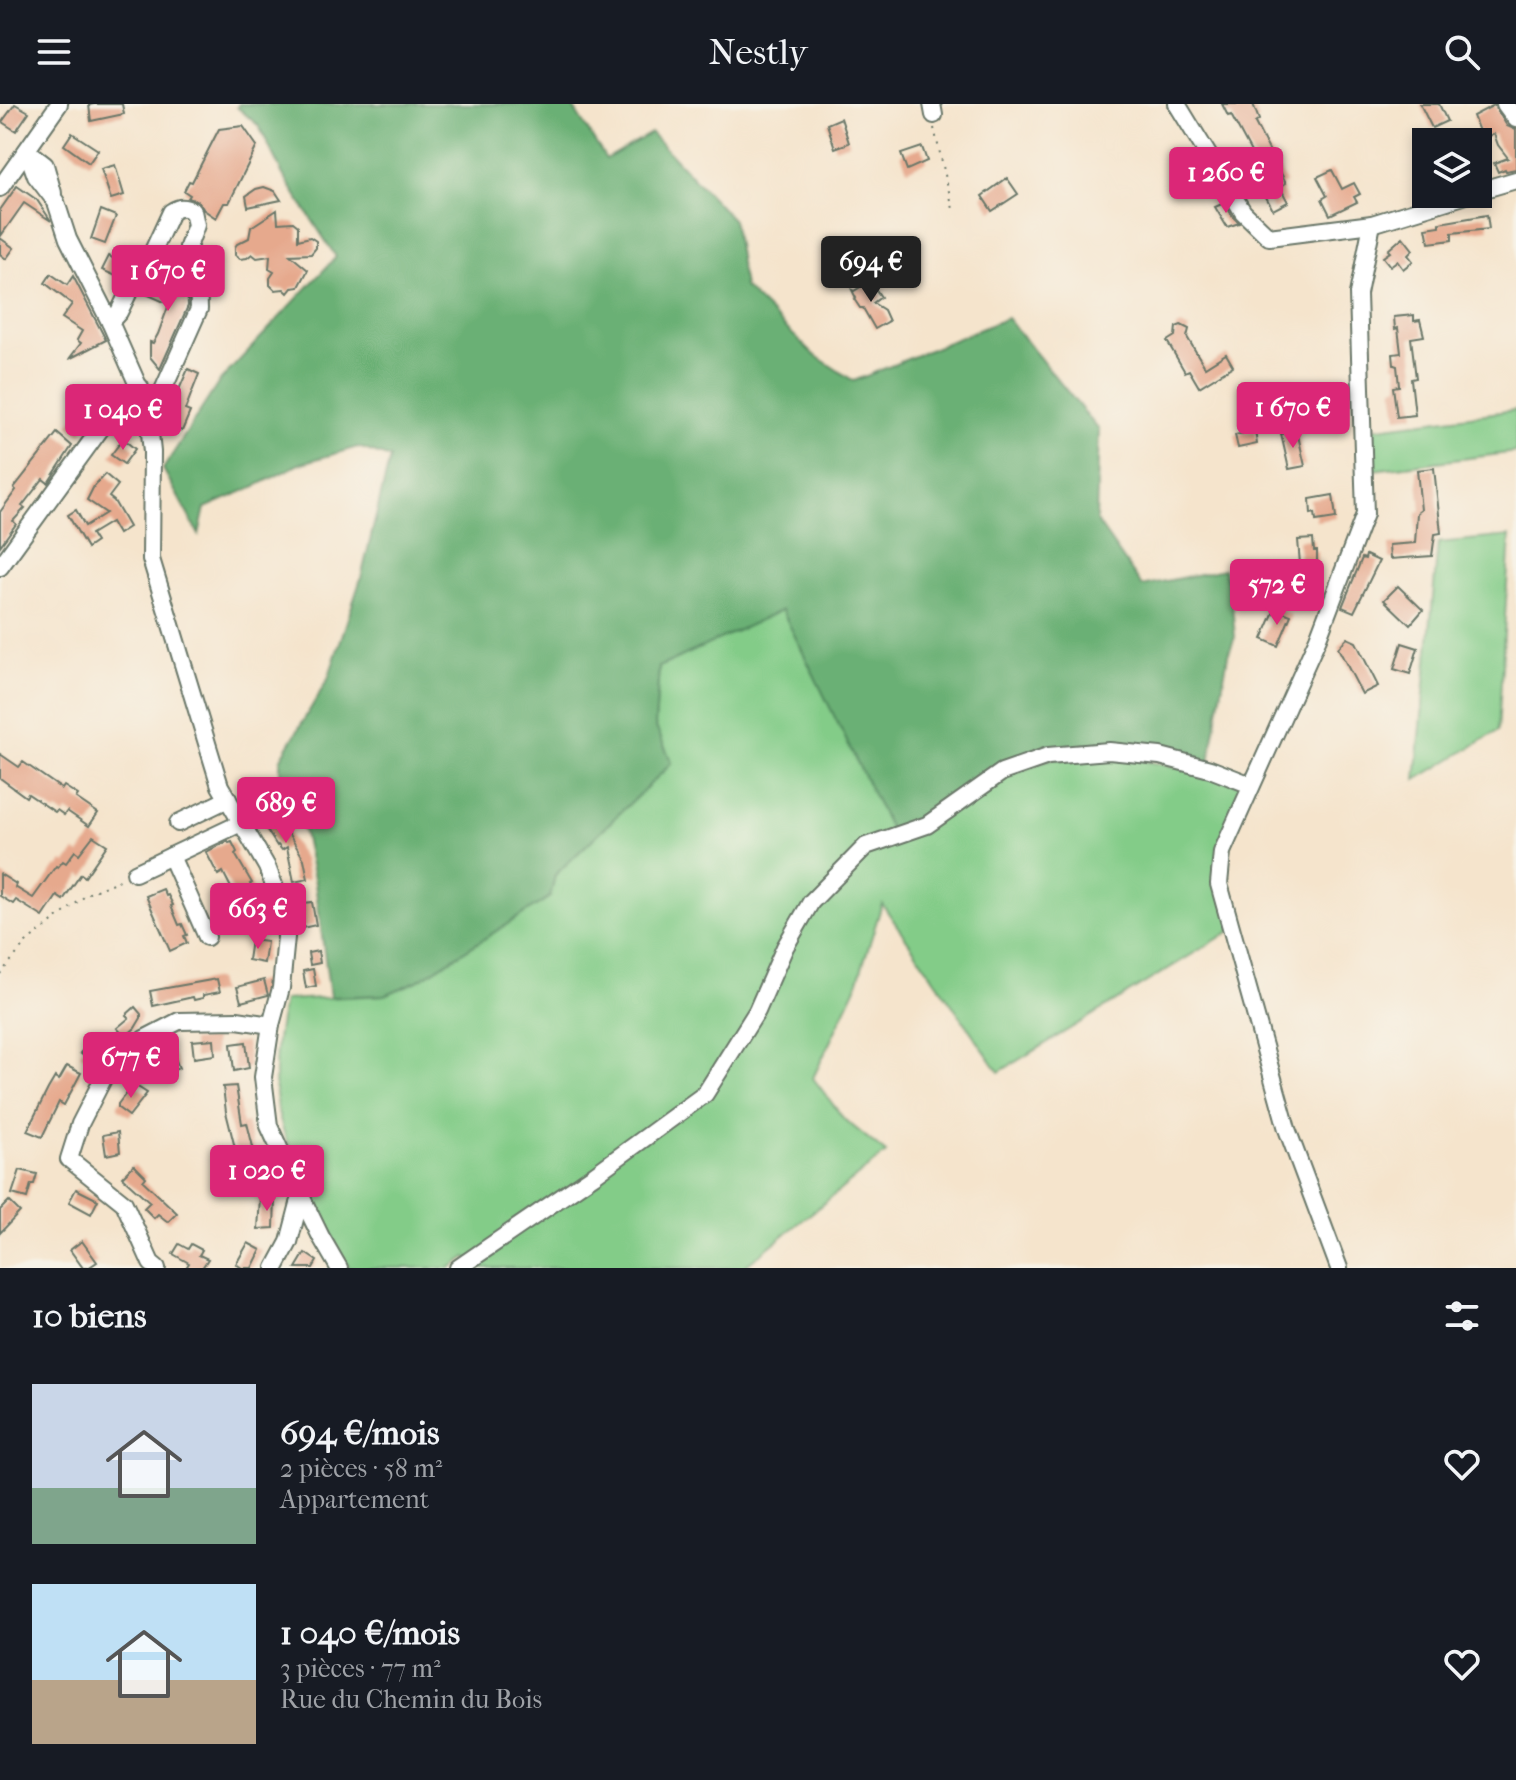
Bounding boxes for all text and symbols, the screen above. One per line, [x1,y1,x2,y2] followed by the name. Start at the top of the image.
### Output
[32,30,76,74] icon: menu
[1440,30,1484,74] icon: search
[709,31,808,73] text: Nestly
[1412,128,1492,208] map controls
[1412,128,1492,208] button: layers
[1152,147,1300,215] pin: 1 260 €
[1187,157,1265,188] text: 1 260 €
[815,236,927,304] pin: 694 €
[94,245,242,313] pin: 1 670 €
[839,246,903,277] text: 694 €
[130,255,206,286] text: 1 670 €
[1219,382,1367,450] pin: 1 670 €
[49,384,197,452] pin: 1 040 €
[1255,392,1331,423] text: 1 670 €
[83,394,163,425] text: 1 040 €
[1221,559,1333,627] pin: 572 €
[1248,569,1306,600] text: 572 €
[230,777,342,845] pin: 689 €
[255,787,317,818] text: 689 €
[202,883,314,951] pin: 663 €
[228,893,288,924] text: 663 €
[75,1032,187,1100] pin: 677 €
[101,1042,161,1073] text: 677 €
[193,1145,341,1213] pin: 1 020 €
[228,1155,306,1186] text: 1 020 €
[1440,1294,1484,1338] icon: filters
[32,1296,146,1336] text: 10 biens
[280,1413,440,1453] text: 694 €/mois
[96,1416,192,1512] icon: home
[1440,1442,1484,1486] icon: heart
[280,1453,442,1484] text: 2 pièces · 58 m²
[280,1484,429,1515] text: Appartement
[280,1613,460,1653] text: 1 040 €/mois
[96,1616,192,1712] icon: home
[1440,1642,1484,1686] icon: heart
[280,1653,441,1684] text: 3 pièces · 77 m²
[280,1684,542,1715] text: Rue du Chemin du Bois

